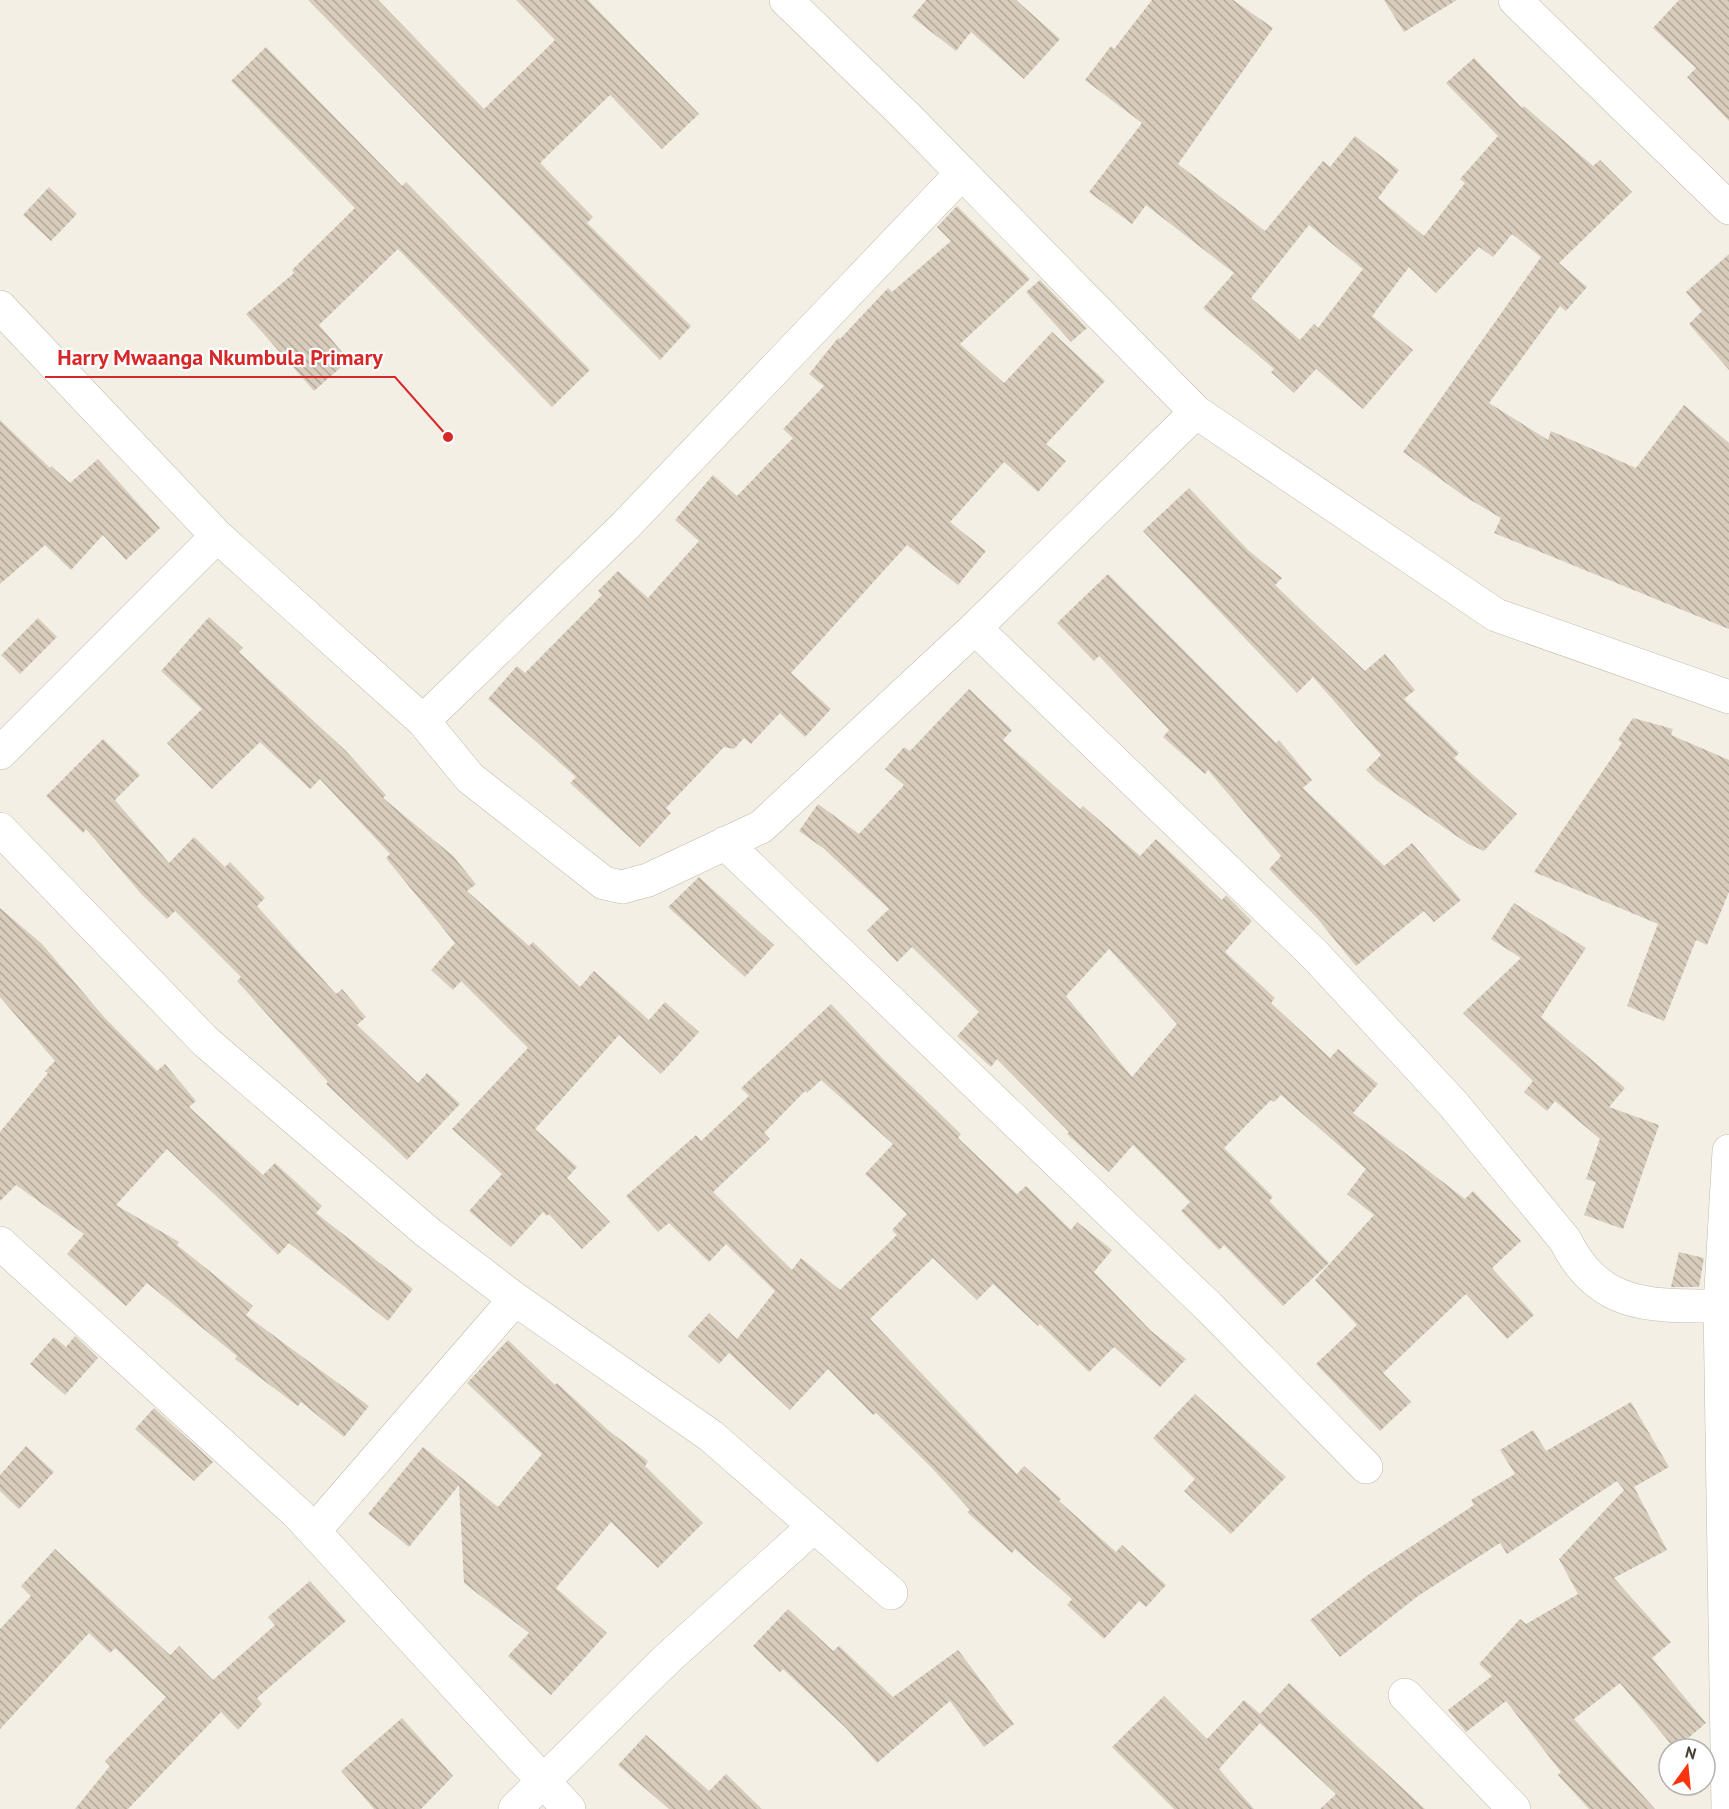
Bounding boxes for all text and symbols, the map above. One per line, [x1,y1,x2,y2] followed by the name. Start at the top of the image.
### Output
[45,337,395,377] callout: Harry Mwaanga Nkumbula Primary
[57,343,383,371] text: Harry Mwaanga Nkumbula Primary
[1657,1737,1717,1797] north arrow
[1683,1741,1699,1764] text: N

